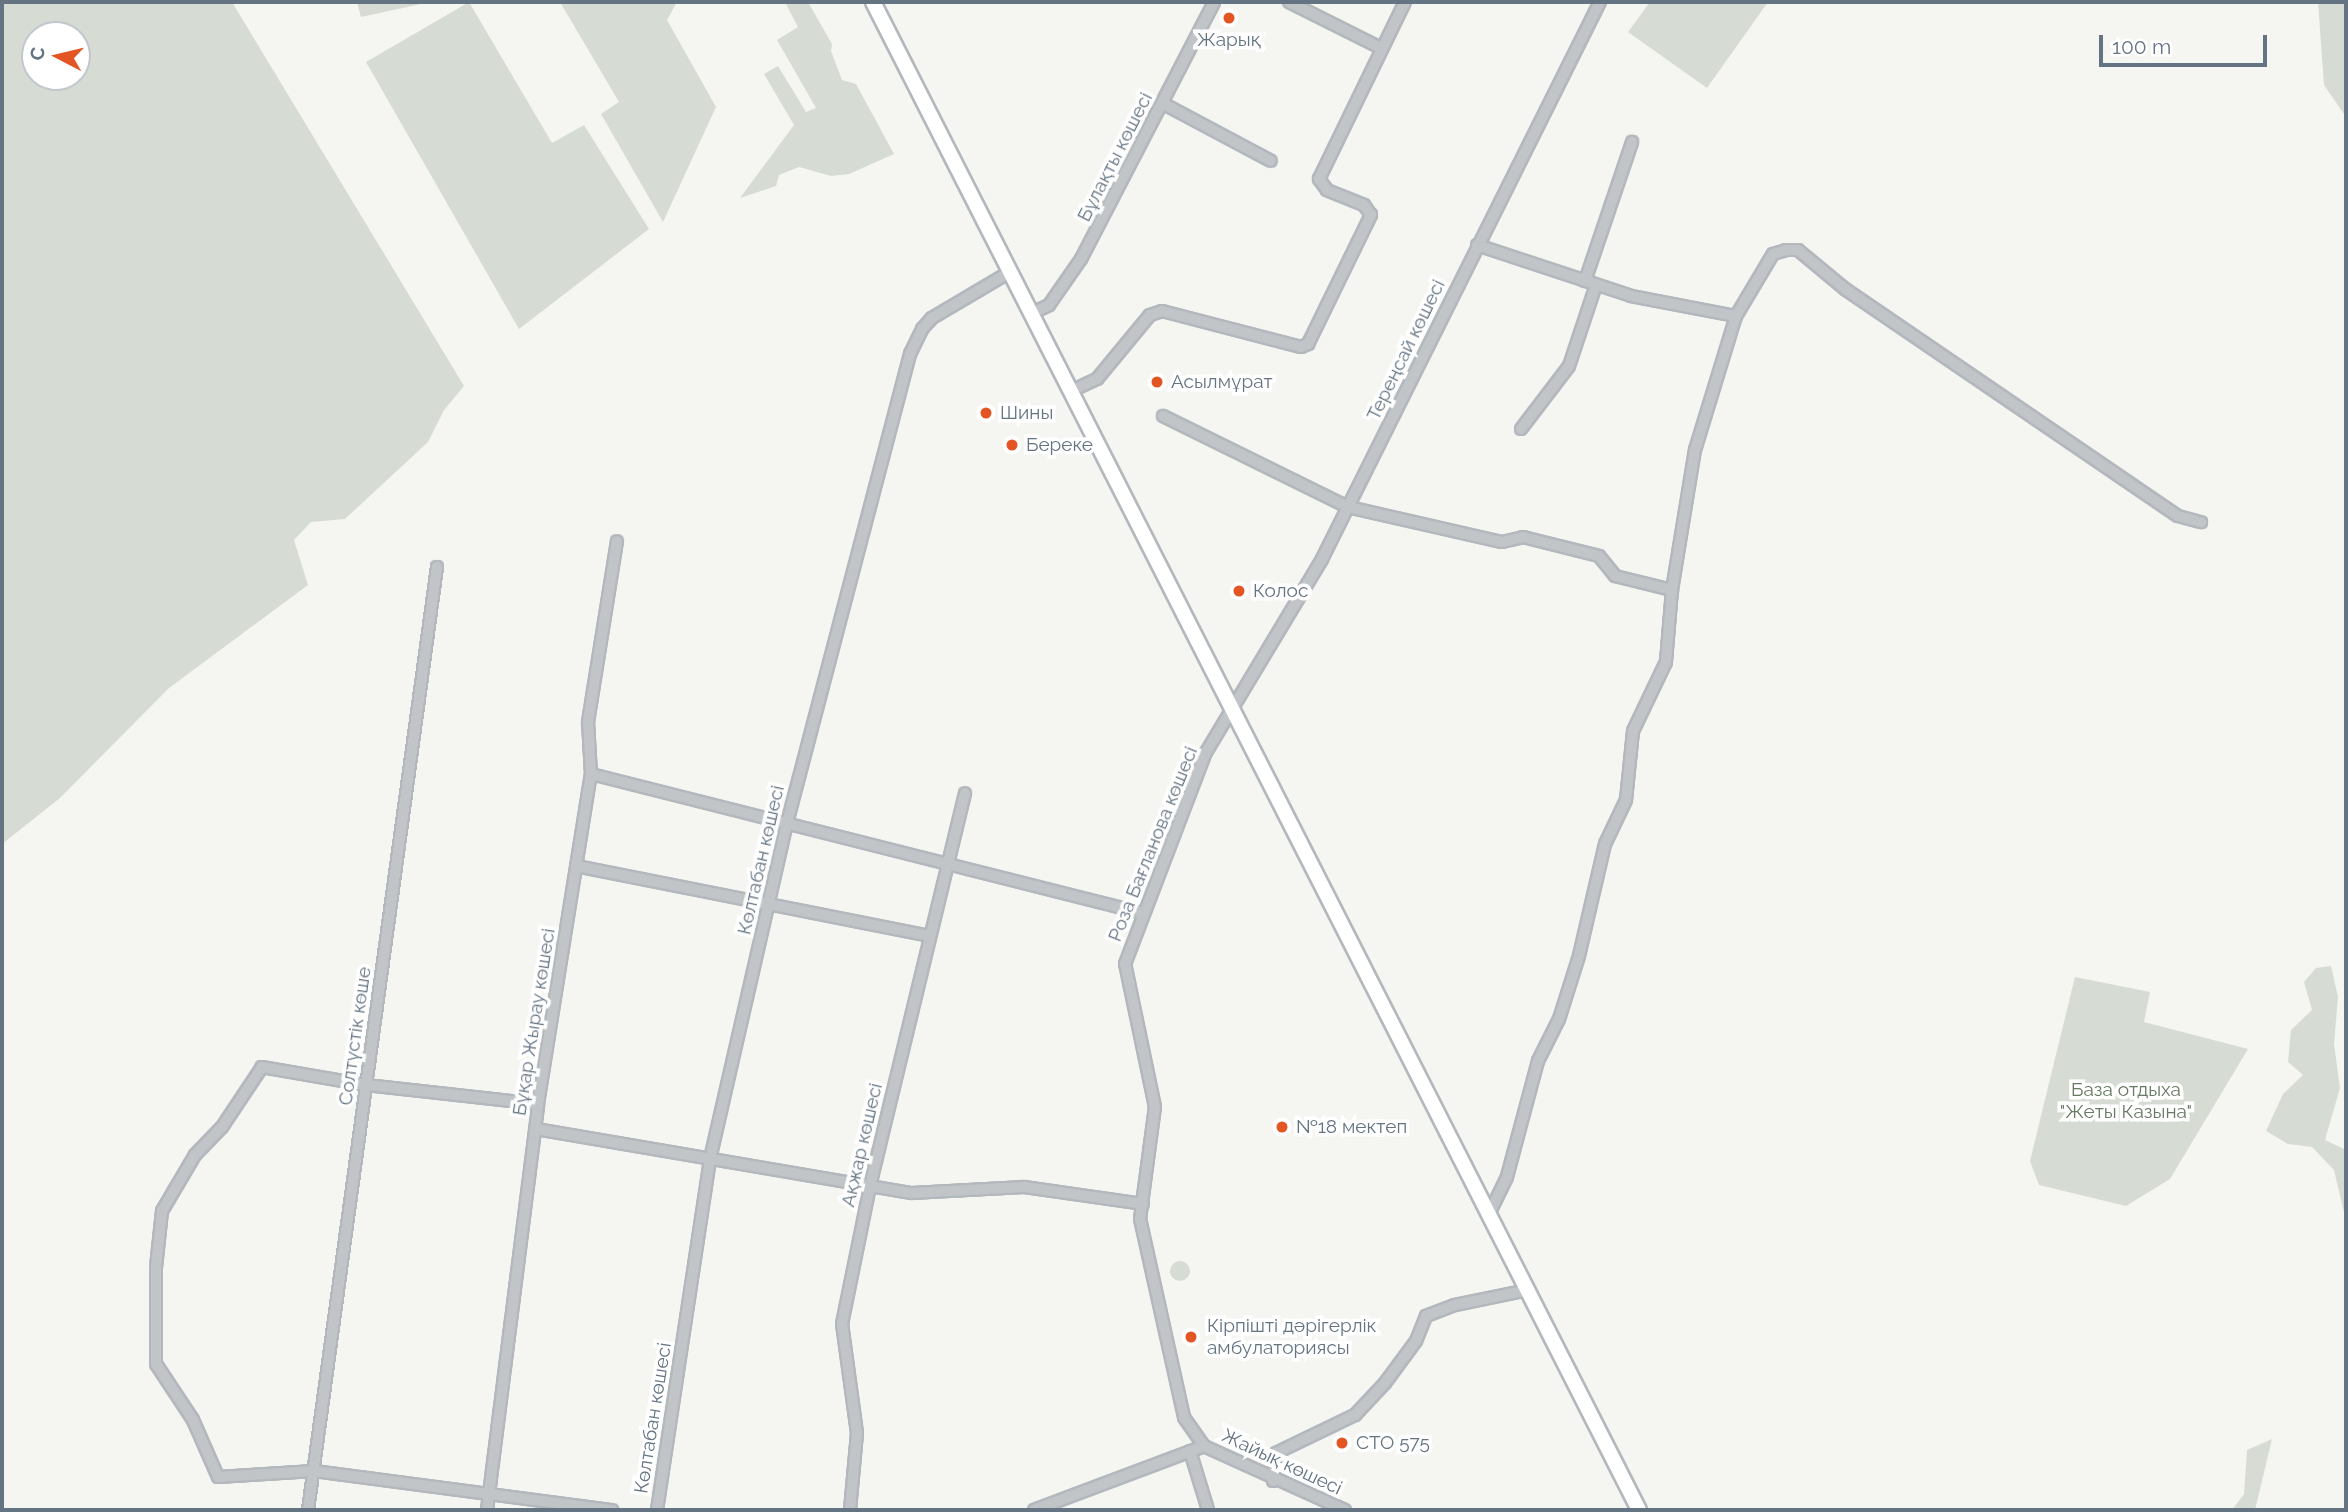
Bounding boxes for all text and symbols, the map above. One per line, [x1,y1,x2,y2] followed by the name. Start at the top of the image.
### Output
[1221,10,1237,26] marker: Жарық
[21,21,91,91] north arrow
[2103,21,2271,65] scale bar
[1197,29,1261,51] place label: Жарық
[2112,34,2171,59] text: 100 m
[25,46,49,62] text: С
[1073,89,1157,225] street label: Бұлақты көшесі
[1362,276,1450,424] street label: Тереңсай көшесі
[1171,371,1273,393] place label: Асылмұрат
[1149,374,1165,390] marker: Асылмұрат
[1000,402,1053,424] place label: Шины
[978,405,994,421] marker: Шины
[1026,434,1093,456] place label: Береке
[1004,437,1020,453] marker: Береке
[1253,580,1308,602] place label: Колос
[1231,583,1247,599] marker: Колос
[1103,743,1203,945] street label: Роза Бағланова көшесі
[733,783,789,937] street label: Көлтабан көшесі
[508,926,560,1118] street label: Бұқар Жырау көшесі
[334,965,376,1107] street label: Солтүстік көше
[2060,1079,2192,1123] park label: База отдыха "Жеты Казына"
[837,1081,887,1209] street label: Ақжар көшесі
[1296,1116,1407,1138] place label: №18 мектеп
[1274,1119,1290,1135] marker: №18 мектеп
[1207,1315,1376,1359] place label: Кірпішті дәрігерлік амбулаториясы
[1181,1327,1201,1347] marker: Кірпішті дәрігерлік амбулаториясы
[630,1341,676,1495] street label: Көлтабан көшесі
[1218,1424,1346,1500] street label: Жайық көшесі
[1356,1432,1430,1454] place label: СТО 575
[1334,1435,1350,1451] marker: СТО 575

